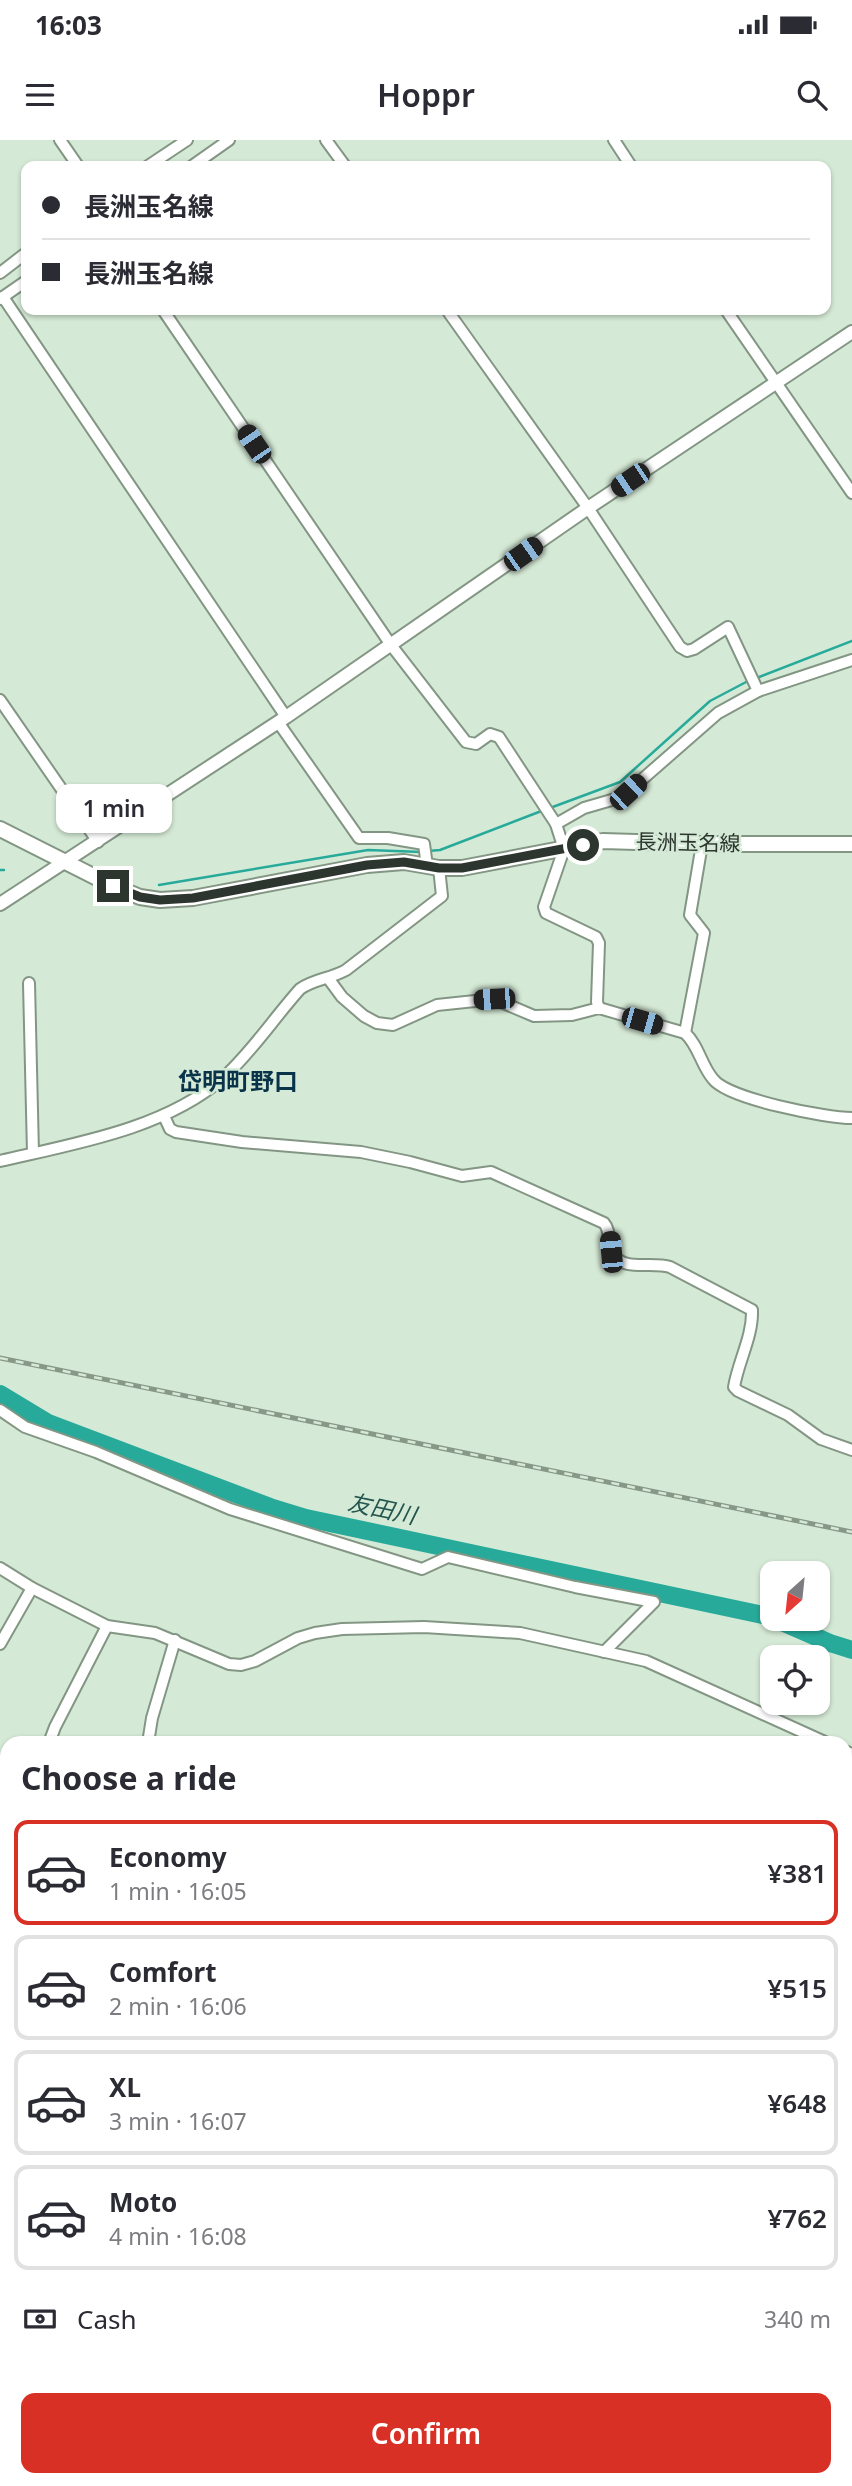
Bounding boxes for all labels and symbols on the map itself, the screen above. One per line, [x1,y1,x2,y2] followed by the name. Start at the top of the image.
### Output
[234,421,275,467] car
[607,460,654,500] car
[500,533,547,575] car
[606,770,651,814] car
[55,784,171,834] callout: 1 min
[635,827,741,857] street label: 長洲玉名線
[567,829,599,861] route start
[97,870,129,902] route end
[473,987,516,1011] car
[619,1005,666,1037] car
[178,1064,298,1097] district label: 岱明町野口
[599,1230,624,1274] car
[345,1485,422,1531] water label: 友田川
[760,1561,830,1631] north arrow

